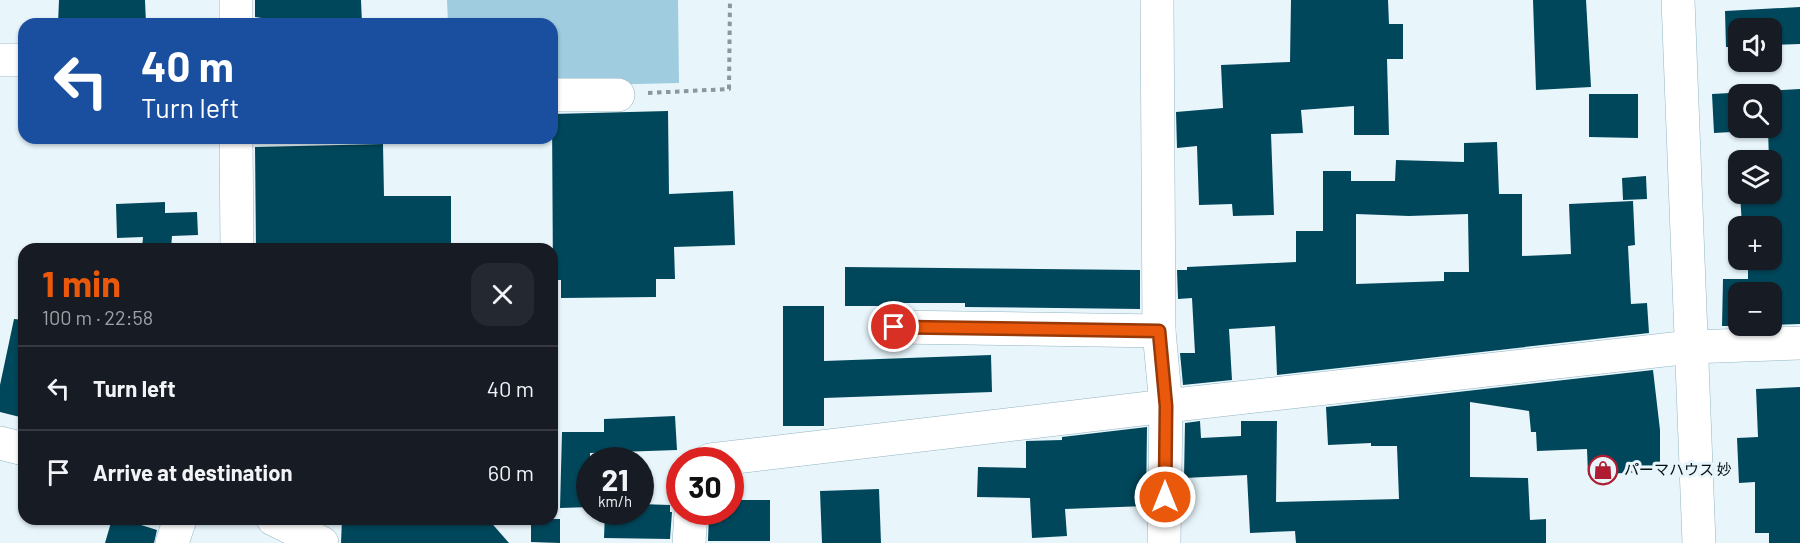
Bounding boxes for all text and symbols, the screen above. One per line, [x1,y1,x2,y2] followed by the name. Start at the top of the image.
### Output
[1728,18,1782,336] map controls
[1728,18,1782,72] button: sound
[141,40,234,90] text: 40 m
[42,42,120,120] icon: left
[1728,84,1782,138] button: search
[141,91,239,123] text: Turn left
[1728,150,1782,204] button: layers
[1728,216,1782,270] button: +
[42,261,121,304] text: 1 min
[471,263,534,326] button: close
[1728,282,1782,336] button: −
[868,301,919,352] pin
[42,305,153,329] text: 100 m · 22:58
[877,310,910,343] icon: arrive
[42,372,75,405] icon: left
[93,375,176,401] text: Turn left
[487,375,534,401] text: 40 m
[666,447,744,525] speed limit sign: 30
[1587,454,1619,486] shop icon: パーマハウス 妙
[42,456,75,489] icon: arrive
[93,459,292,485] text: Arrive at destination
[488,459,534,485] text: 60 m
[1624,460,1732,478] place label: パーマハウス 妙
[601,461,629,497] text: 21
[1133,465,1197,529] position arrow
[598,492,632,510] text: km/h

